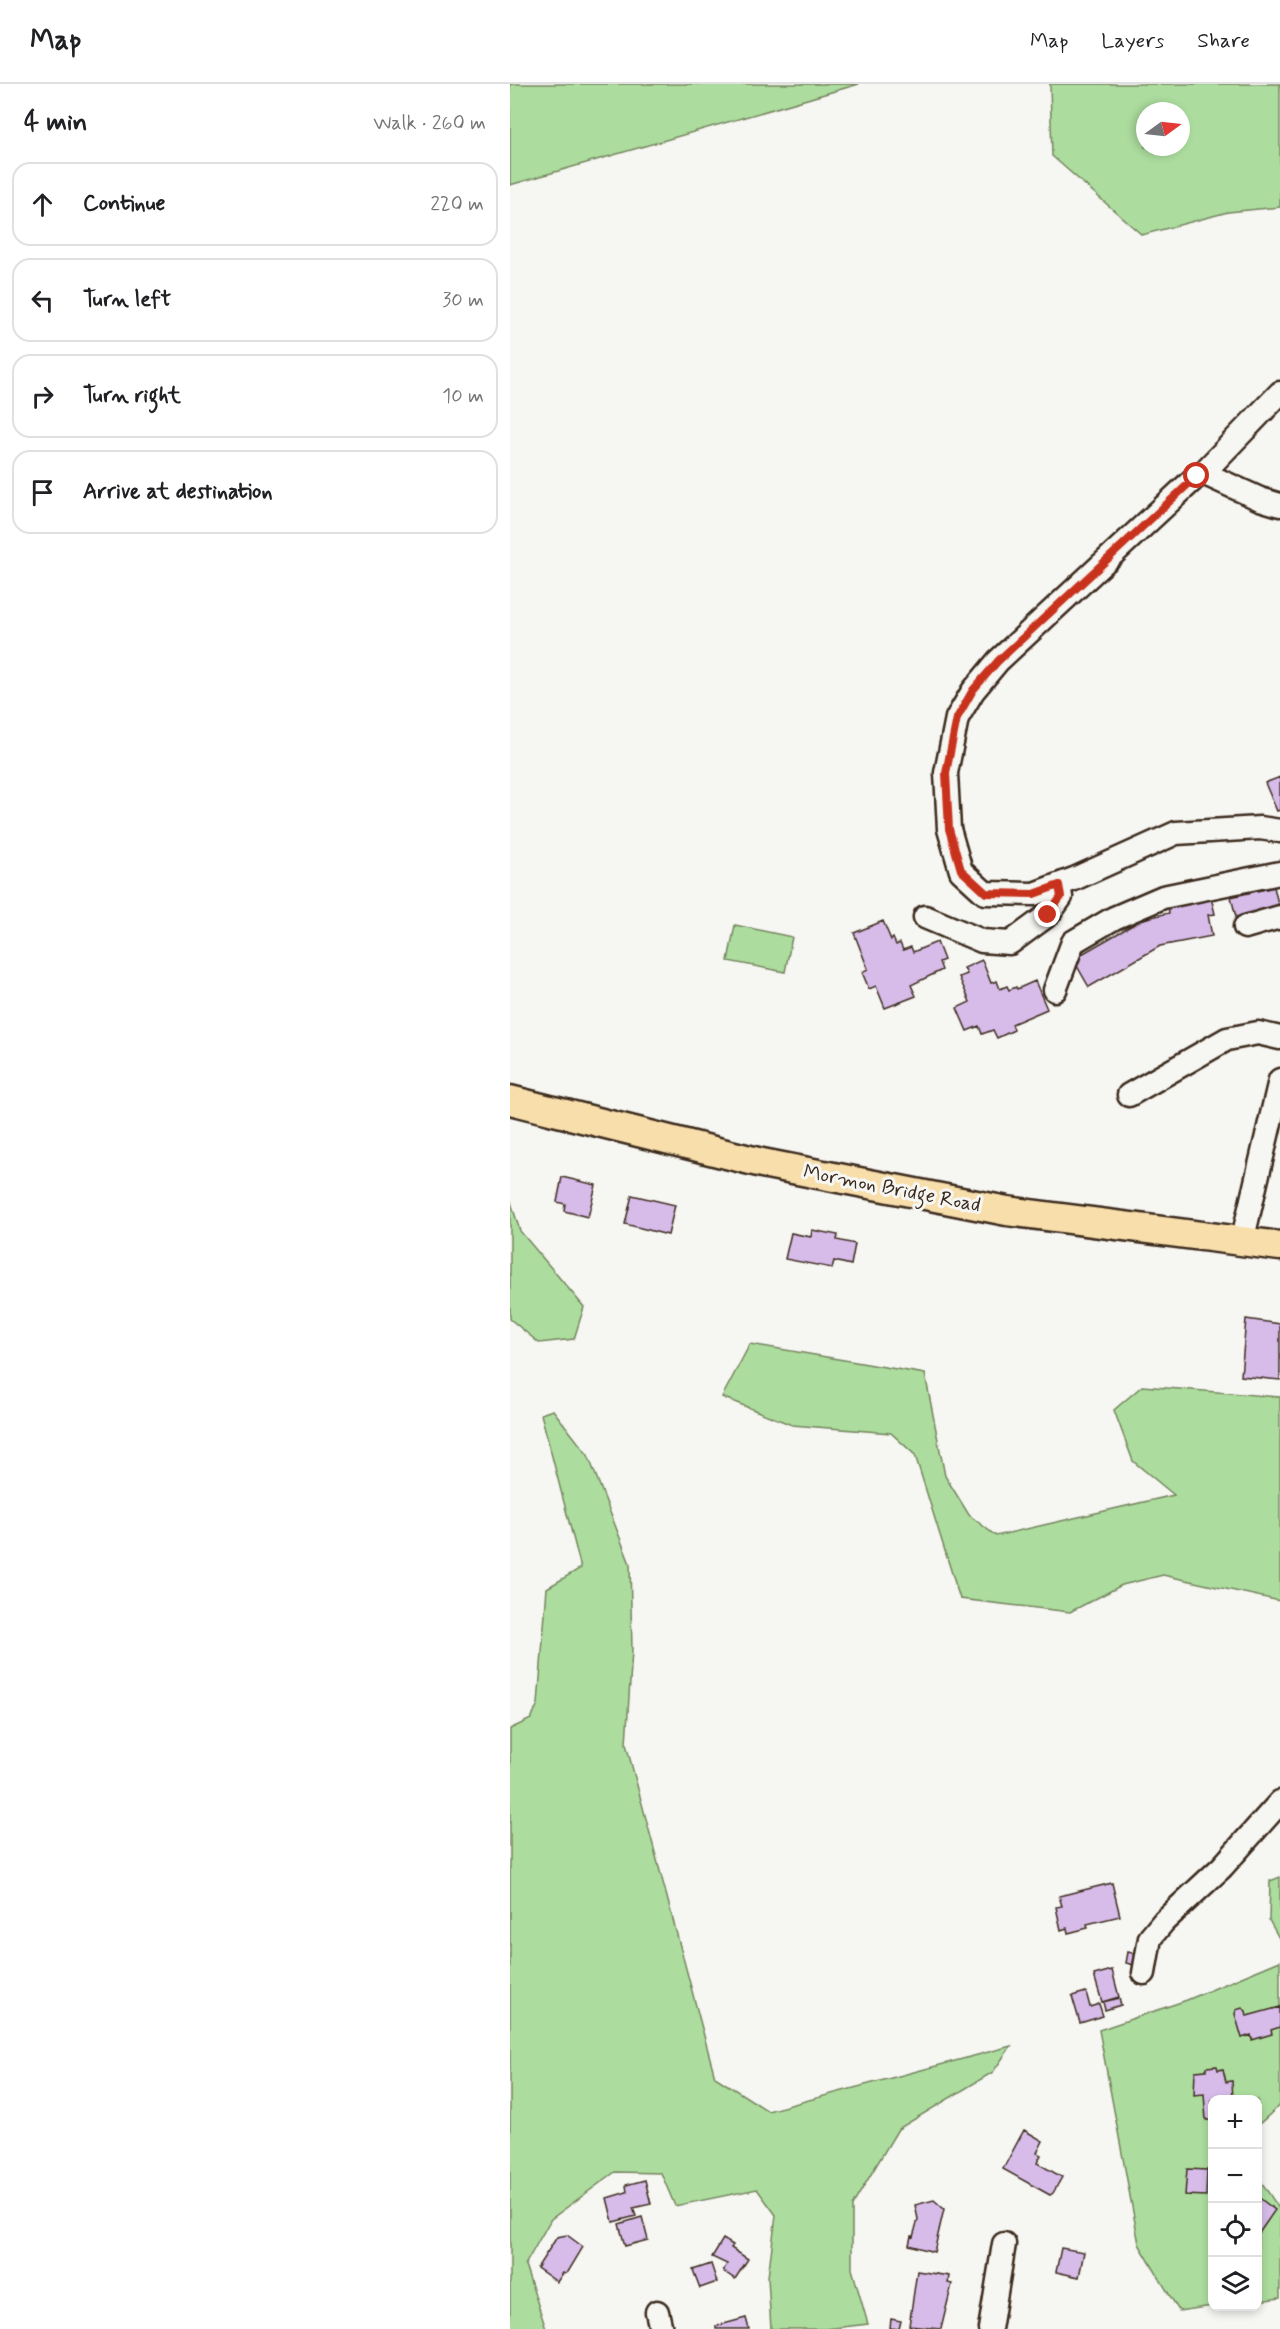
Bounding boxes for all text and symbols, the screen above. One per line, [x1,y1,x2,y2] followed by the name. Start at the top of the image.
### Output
[30,23,81,60] text: Map
[1030,27,1068,55] text: Map
[1101,27,1164,55] text: Layers
[1197,27,1250,55] text: Share
[1136,102,1190,156] north arrow
[24,106,87,140] text: 4 min
[373,110,486,137] text: Walk · 260 m
[26,188,59,221] icon: ahead
[83,190,165,218] text: Continue
[430,191,484,218] text: 220 m
[26,284,59,317] icon: left
[83,286,171,314] text: Turn left
[442,287,484,314] text: 30 m
[26,380,59,413] icon: right
[83,382,181,410] text: Turn right
[442,383,484,410] text: 10 m
[1183,462,1209,488] route start
[26,476,59,509] icon: arrive
[83,478,273,506] text: Arrive at destination
[1034,901,1060,927] route end
[801,1159,983,1221] street label: Mormon Bridge Road
[1208,2095,1262,2311] map controls
[1208,2095,1262,2149] button: +
[1208,2149,1262,2203] button: −
[1208,2203,1262,2257] button: locate
[1208,2257,1262,2311] button: layers

